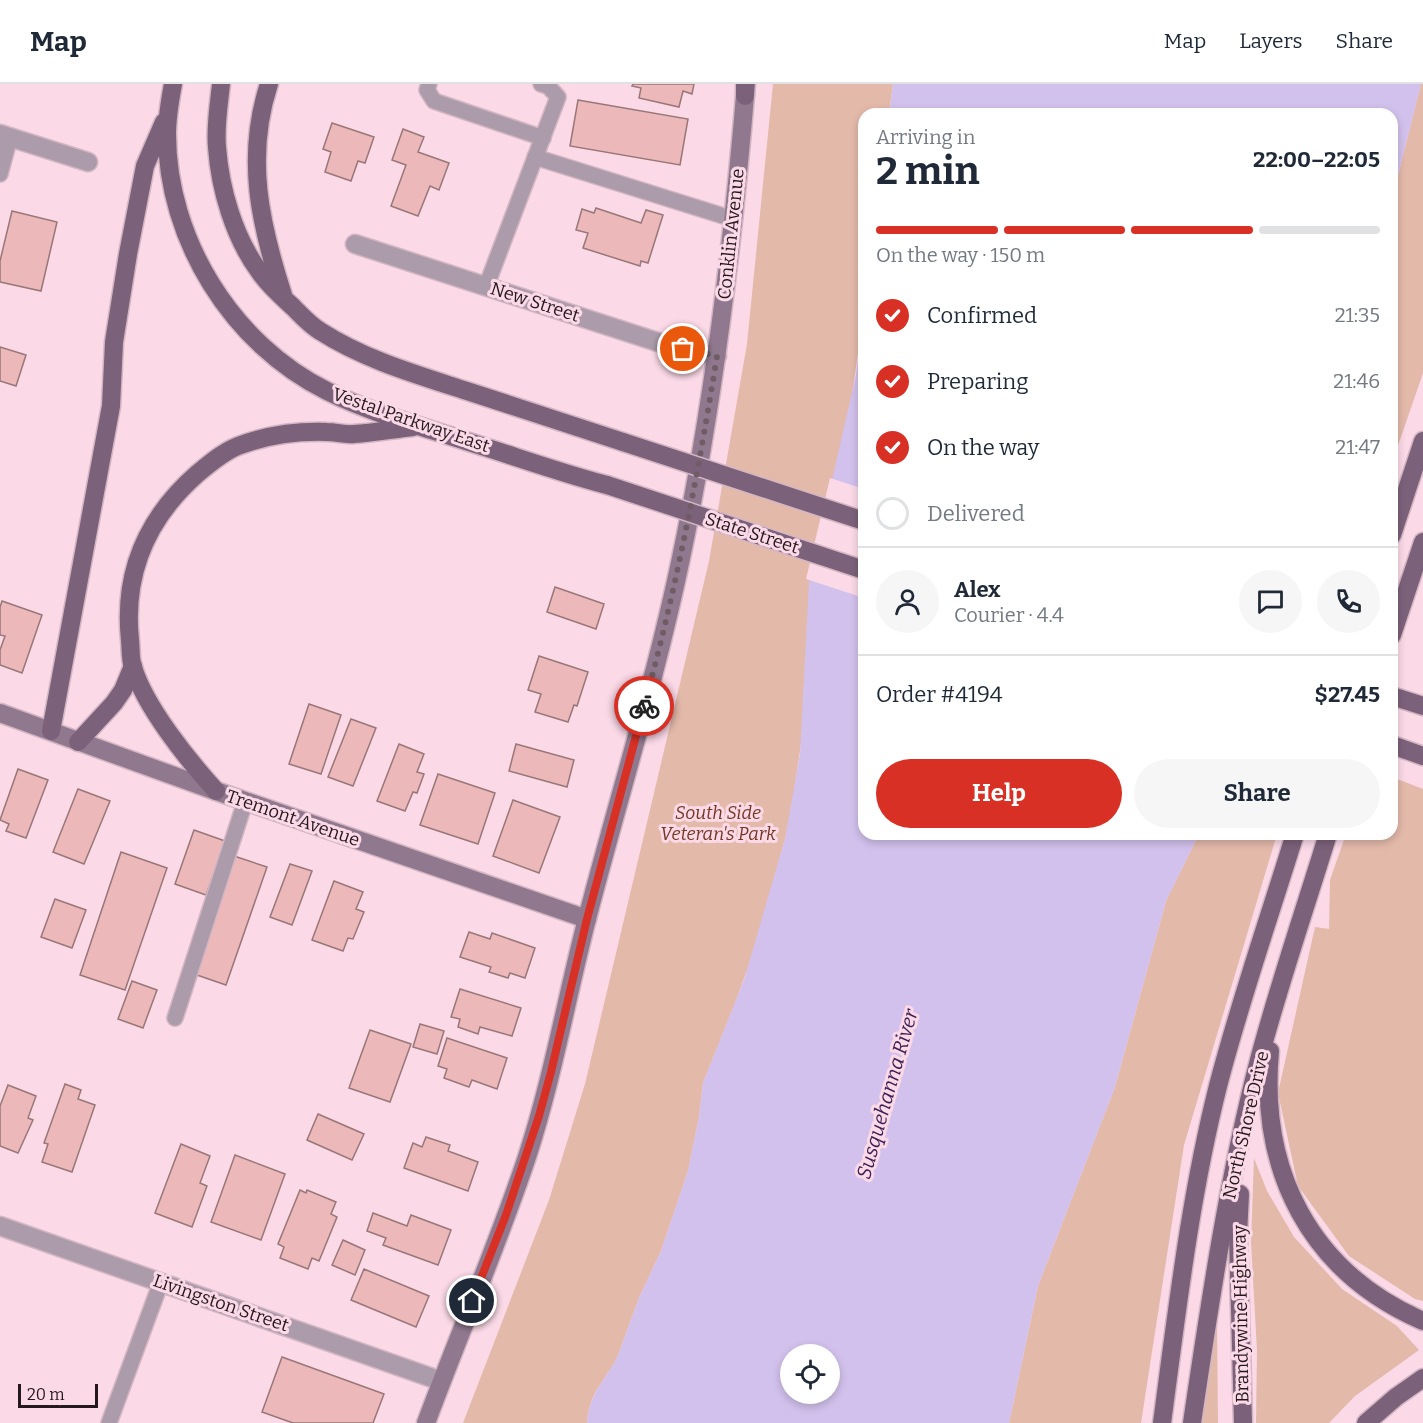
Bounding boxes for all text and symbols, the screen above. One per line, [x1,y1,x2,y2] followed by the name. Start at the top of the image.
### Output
[30,25,87,58] text: Map
[1164,28,1206,54] text: Map
[1239,28,1303,54] text: Layers
[1336,28,1393,54] text: Share
[876,125,975,149] text: Arriving in
[1253,146,1380,173] text: 22:00–22:05
[876,148,980,194] text: 2 min
[713,167,749,301] street label: Conklin Avenue
[876,243,1045,267] text: On the way · 150 m
[488,277,583,327] street label: New Street
[876,299,909,332] icon: check
[927,302,1037,329] text: Confirmed
[1335,303,1380,327] text: 21:35
[657,323,708,374] pin
[666,332,699,365] icon: bag
[876,365,909,398] icon: check
[927,368,1029,395] text: Preparing
[1333,369,1380,393] text: 21:46
[330,383,493,457] street label: Vestal Parkway East
[876,431,909,464] icon: check
[927,434,1039,461] text: On the way
[1335,435,1380,459] text: 21:47
[927,500,1025,527] text: Delivered
[702,508,802,559] street label: State Street
[876,570,939,633] button: person
[1239,570,1302,633] button: chat
[1317,570,1380,633] button: phone
[954,576,1000,603] text: Alex
[954,603,1064,627] text: Courier · 4.4
[614,676,674,736] courier
[876,681,1003,708] text: Order #4194
[1315,681,1380,708] text: $27.45
[628,690,661,723] icon: bike
[876,759,1122,828] button: Help
[1134,759,1380,828] button: Share
[223,785,363,851] street label: Tremont Avenue
[660,802,776,845] park label: South Side Veteran's Park
[851,1005,923,1182] water label: Susquehanna River
[1218,1049,1274,1201] street label: North Shore Drive
[1228,1224,1254,1403] street label: Brandywine Highway
[150,1270,292,1337] street label: Livingston Street
[446,1275,497,1326] pin
[455,1284,488,1317] icon: home
[780,1344,840,1404] map controls
[780,1344,840,1404] button: locate
[18,1381,98,1408] scale bar
[27,1385,64,1404] text: 20 m

